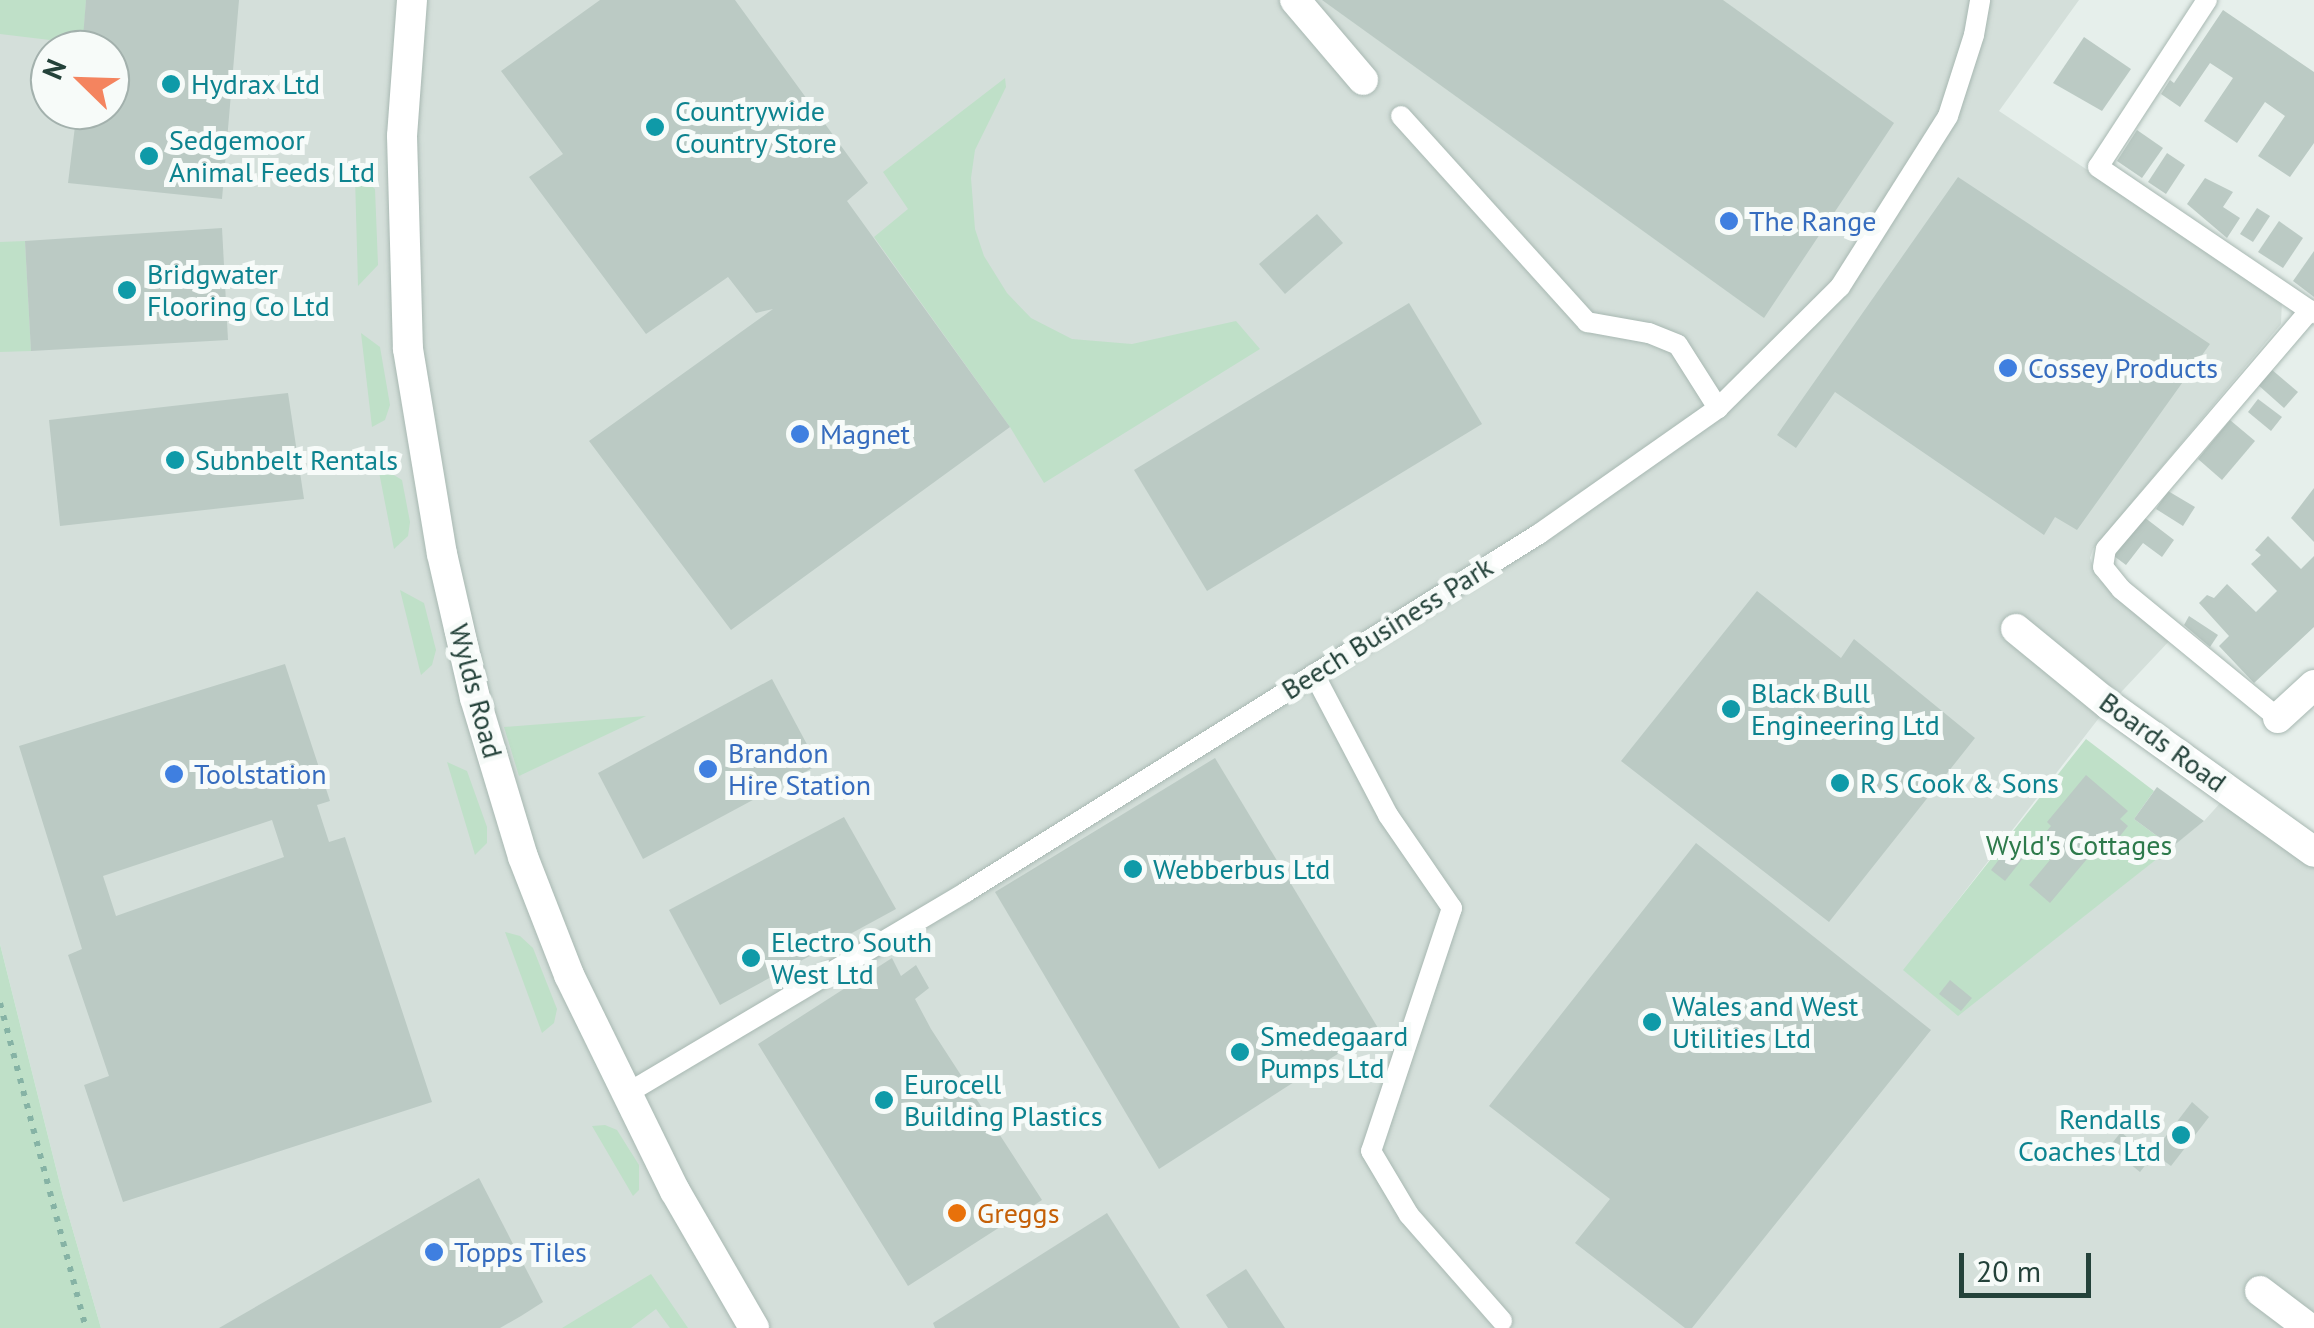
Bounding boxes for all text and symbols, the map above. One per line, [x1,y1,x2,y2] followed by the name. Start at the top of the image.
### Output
[30,30,130,130] north arrow
[33,53,74,85] text: N
[191,67,321,101] place label: Hydrax Ltd
[160,73,182,95] marker: Hydrax Ltd
[675,94,838,160] place label: Countrywide Country Store
[644,116,666,138] marker: Countrywide Country Store
[169,123,375,189] place label: Sedgemoor Animal Feeds Ltd
[138,145,160,167] marker: Sedgemoor Animal Feeds Ltd
[1749,204,1876,238] place label: The Range
[1718,210,1740,232] marker: The Range
[147,257,330,323] place label: Bridgwater Flooring Co Ltd
[116,279,138,301] marker: Bridgwater Flooring Co Ltd
[2028,351,2219,385] place label: Cossey Products
[1997,357,2019,379] marker: Cossey Products
[820,417,910,451] place label: Magnet
[789,423,811,445] marker: Magnet
[195,443,398,477] place label: Subnbelt Rentals
[164,449,186,471] marker: Subnbelt Rentals
[1275,550,1499,706] street label: Beech Business Park
[442,620,510,762] street label: Wylds Road
[1751,676,1940,742] place label: Black Bull Engineering Ltd
[2093,685,2233,799] street label: Boards Road
[1720,698,1742,720] marker: Black Bull Engineering Ltd
[728,736,871,802] place label: Brandon Hire Station
[194,757,327,791] place label: Toolstation
[697,758,719,780] marker: Brandon Hire Station
[163,763,185,785] marker: Toolstation
[1860,766,2060,800] place label: R S Cook & Sons
[1829,772,1851,794] marker: R S Cook & Sons
[1986,828,2172,862] park label: Wyld's Cottages
[1153,852,1330,886] place label: Webberbus Ltd
[1122,858,1144,880] marker: Webberbus Ltd
[771,925,932,991] place label: Electro South West Ltd
[740,947,762,969] marker: Electro South West Ltd
[1672,989,1859,1055] place label: Wales and West Utilities Ltd
[1641,1011,1663,1033] marker: Wales and West Utilities Ltd
[1260,1019,1408,1085] place label: Smedegaard Pumps Ltd
[1229,1041,1251,1063] marker: Smedegaard Pumps Ltd
[904,1067,1102,1133] place label: Eurocell Building Plastics
[873,1089,895,1111] marker: Eurocell Building Plastics
[2018,1102,2161,1168] place label: Rendalls Coaches Ltd
[2170,1124,2192,1146] marker: Rendalls Coaches Ltd
[977,1196,1059,1230] place label: Greggs
[946,1202,968,1224] marker: Greggs
[1964,1233,2096,1295] scale bar
[454,1235,588,1269] place label: Topps Tiles
[423,1241,445,1263] marker: Topps Tiles
[1976,1251,2041,1290] text: 20 m

